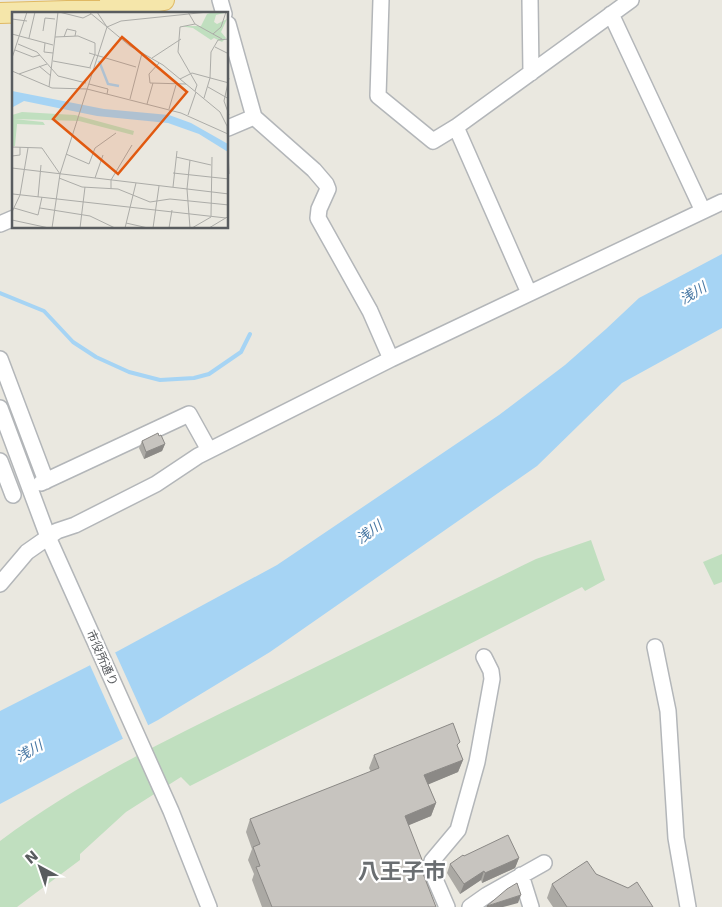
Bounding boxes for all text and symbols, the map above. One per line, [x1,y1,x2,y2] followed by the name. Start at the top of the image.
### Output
[12,12,229,229] inset map
[677,278,711,307] water label: 浅川
[353,516,387,547] water label: 浅川
[83,628,121,688] street label: 市役所通り
[13,736,47,765] water label: 浅川
[15,842,65,892] north arrow
[22,847,41,867] text: N
[358,859,446,884] district label: 八王子市

